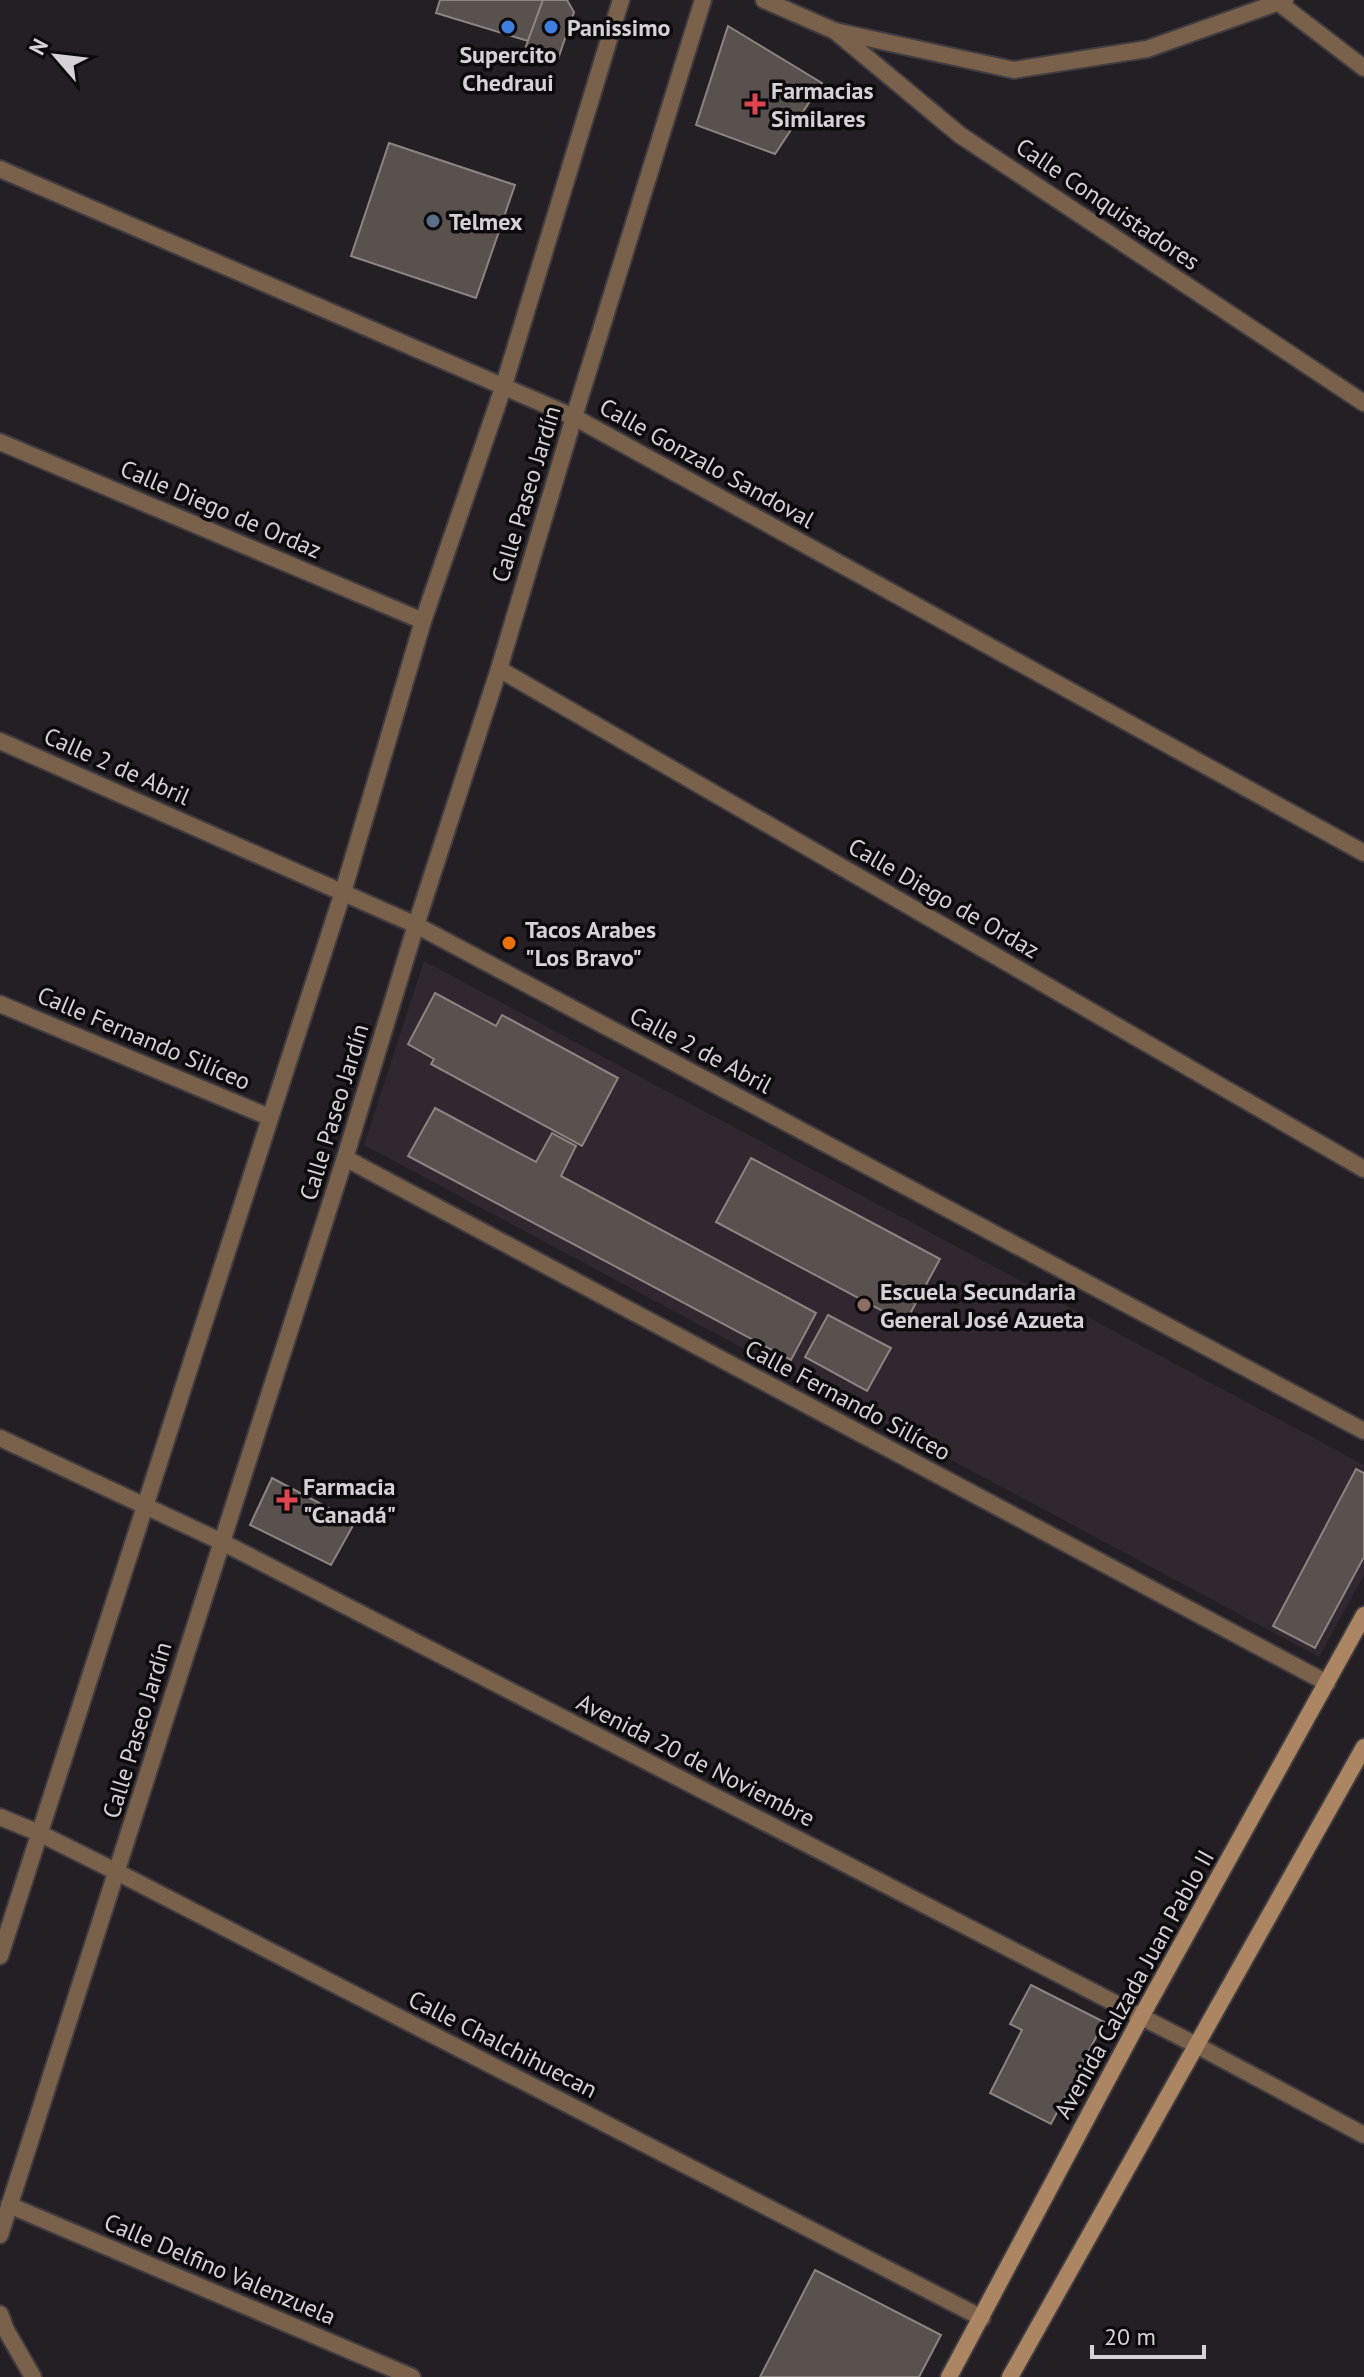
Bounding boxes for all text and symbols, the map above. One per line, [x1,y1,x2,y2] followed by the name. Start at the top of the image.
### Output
[567,12,671,43] place label: Panissimo
[16,16,96,96] north arrow
[499,18,517,36] marker: Supercito Chedraui
[542,18,560,36] marker: Panissimo
[23,34,54,60] text: N
[459,39,557,98] place label: Supercito Chedraui
[771,75,874,134] place label: Farmacias Similares
[746,95,764,113] marker: Farmacias Similares
[1010,131,1206,277] street label: Calle Conquistadores
[449,206,523,237] place label: Telmex
[424,212,442,230] marker: Telmex
[594,391,820,535] street label: Calle Gonzalo Sandoval
[484,402,568,586] street label: Calle Paseo Jardín
[116,453,326,565] street label: Calle Diego de Ordaz
[39,720,195,812] street label: Calle 2 de Abril
[843,831,1045,965] street label: Calle Diego de Ordaz
[525,914,656,973] place label: Tacos Arabes "Los Bravo"
[500,934,518,952] marker: Tacos Arabes "Los Bravo"
[33,979,255,1097] street label: Calle Fernando Silíceo
[625,1000,777,1100] street label: Calle 2 de Abril
[292,1020,376,1204] street label: Calle Paseo Jardín
[880,1276,1085,1335] place label: Escuela Secundaria General José Azueta
[855,1296,873,1314] marker: Escuela Secundaria General José Azueta
[740,1333,956,1467] street label: Calle Fernando Silíceo
[303,1471,396,1530] place label: Farmacia "Canadá"
[278,1491,296,1509] marker: Farmacia "Canadá"
[95,1638,179,1822] street label: Calle Paseo Jardín
[572,1686,820,1834] street label: Avenida 20 de Noviembre
[1047,1844,1221,2124] street label: Avenida Calzada Juan Pablo II
[403,1983,603,2105] street label: Calle Chalchihuecan
[99,2206,341,2332] street label: Calle Delfino Valenzuela
[1092,2309,1204,2359] scale bar
[1104,2321,1156,2352] text: 20 m

